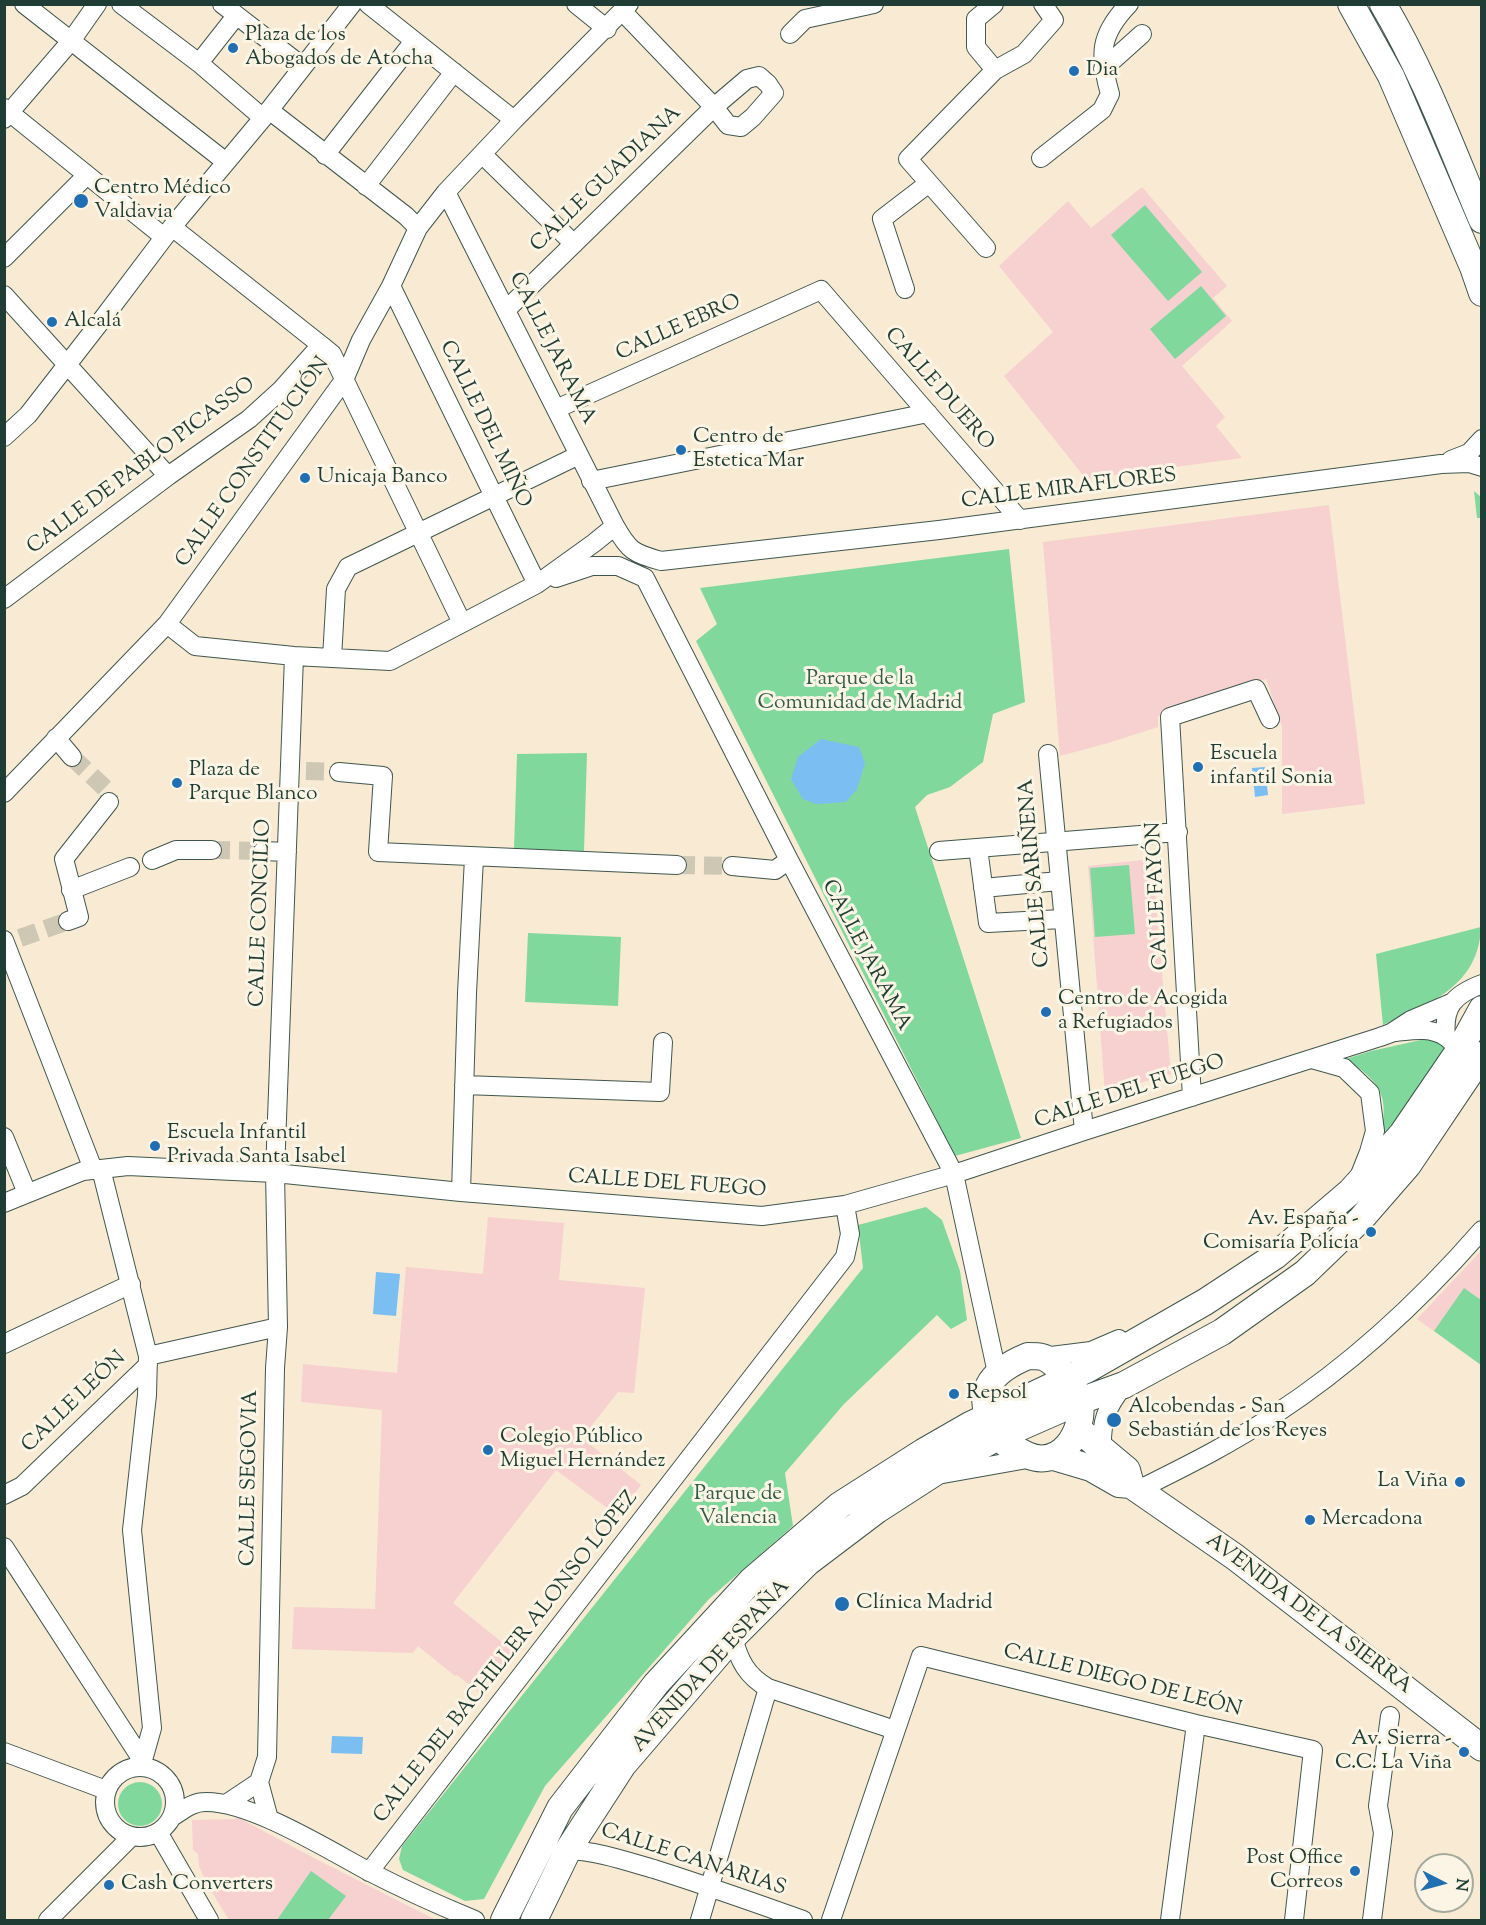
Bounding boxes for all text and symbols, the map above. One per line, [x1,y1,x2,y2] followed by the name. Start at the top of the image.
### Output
[245,23,433,73] place label: Plaza de los Abogados de Atocha
[226,41,240,55] marker: Plaza de los Abogados de Atocha
[1086,58,1118,84] place label: Dia
[1067,64,1081,78] marker: Dia
[526,102,688,258] street label: CALLE GUADIANA
[94,176,231,226] place label: Centro Médico Valdavia
[72,192,90,210] marker: Centro Médico Valdavia
[502,269,600,429] street label: CALLE JARAMA
[613,290,745,368] street label: CALLE EBRO
[64,309,121,335] place label: Alcalá
[45,315,59,329] marker: Alcalá
[878,323,998,457] street label: CALLE DUERO
[433,337,535,513] street label: CALLE DEL MIÑO
[172,353,336,573] street label: CALLE CONSTITUCIÓN
[23,373,261,561] street label: CALLE DE PABLO PICASSO
[693,425,804,475] place label: Centro de Estetica Mar
[674,443,688,457] marker: Centro de Estetica Mar
[960,464,1178,516] street label: CALLE MIRAFLORES
[317,465,447,491] place label: Unicaja Banco
[298,471,312,485] marker: Unicaja Banco
[758,667,962,717] park label: Parque de la Comunidad de Madrid
[1210,742,1333,792] place label: Escuela infantil Sonia
[189,758,318,808] place label: Plaza de Parque Blanco
[1191,760,1205,774] marker: Escuela infantil Sonia
[170,776,184,790] marker: Plaza de Parque Blanco
[1015,778,1057,968] street label: CALLE SARIÑENA
[246,819,278,1007] street label: CALLE CONCILIO
[1143,821,1175,971] street label: CALLE FAYÓN
[815,876,915,1036] street label: CALLE JARAMA
[1058,987,1228,1037] place label: Centro de Acogida a Refugiados
[1039,1005,1053,1019] marker: Centro de Acogida a Refugiados
[1032,1050,1228,1136] street label: CALLE DEL FUEGO
[167,1121,346,1171] place label: Escuela Infantil Privada Santa Isabel
[148,1139,162,1153] marker: Escuela Infantil Privada Santa Isabel
[567,1166,767,1204] street label: CALLE DEL FUEGO
[1203,1207,1359,1257] place label: Av. España - Comisaría Policía
[1364,1225,1378,1239] marker: Av. España - Comisaría Policía
[18,1347,132,1459] street label: CALLE LEÓN
[966,1381,1027,1407] place label: Repsol
[947,1387,961,1401] marker: Repsol
[237,1390,265,1566] street label: CALLE SEGOVIA
[1128,1395,1327,1445] place label: Alcobendas - San Sebastián de los Reyes
[1105,1411,1123,1429] marker: Alcobendas - San Sebastián de los Reyes
[500,1425,665,1475] place label: Colegio Público Miguel Hernández
[481,1443,495,1457] marker: Colegio Público Miguel Hernández
[1377,1469,1448,1495] place label: La Viña
[1453,1475,1467,1489] marker: La Viña
[694,1482,782,1532] park label: Parque de Valencia
[369,1487,645,1829] street label: CALLE DEL BACHILLER ALONSO LÓPEZ
[1322,1507,1423,1533] place label: Mercadona
[1303,1513,1317,1527] marker: Mercadona
[1200,1529,1416,1701] street label: AVENIDA DE LA SIERRA
[628,1575,796,1759] street label: AVENIDA DE ESPAÑA
[856,1591,993,1617] place label: Clínica Madrid
[833,1595,851,1613] marker: Clínica Madrid
[1000,1640,1244,1724] street label: CALLE DIEGO DE LEÓN
[1335,1727,1452,1777] place label: Av. Sierra - C.C. La Viña
[1457,1745,1471,1759] marker: Av. Sierra - C.C. La Viña
[597,1819,789,1903] street label: CALLE CANARIAS
[1247,1846,1343,1896] place label: Post Office Correos
[1414,1853,1474,1913] north arrow
[1348,1864,1362,1878] marker: Post Office Correos
[121,1872,273,1898] place label: Cash Converters
[1448,1877,1473,1892] text: N
[102,1878,116,1892] marker: Cash Converters

